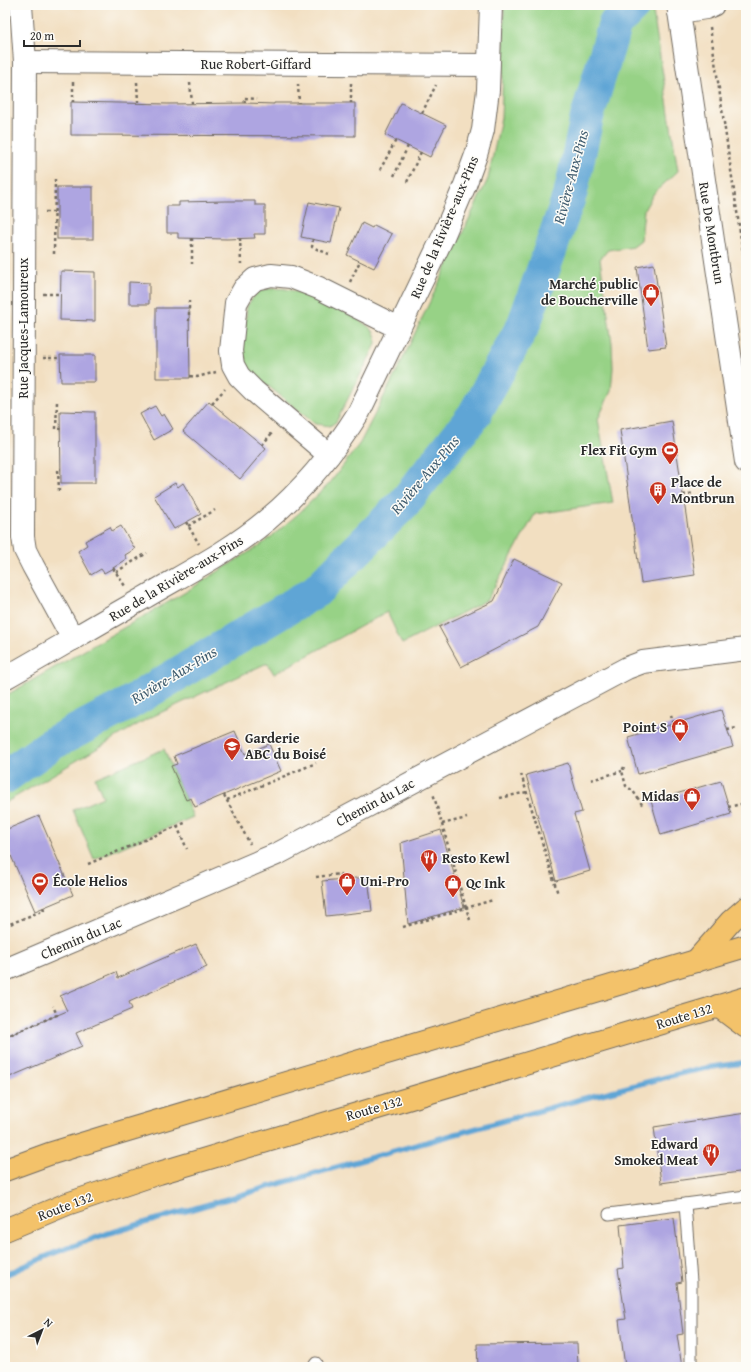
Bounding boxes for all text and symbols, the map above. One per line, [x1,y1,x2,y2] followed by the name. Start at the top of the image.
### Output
[24,22,80,48] scale bar
[30,27,54,44] text: 20 m
[201,54,312,74] street label: Rue Robert-Giffard
[548,127,593,227] water label: Rivière-Aux-Pins
[405,152,483,302] street label: Rue de la Rivière-aux-Pins
[694,180,730,286] street label: Rue De Montbrun
[13,257,33,398] street label: Rue Jacques-Lamoureux
[541,274,639,310] place label: Marché public de Boucherville
[641,282,661,307] shop icon: Marché public de Boucherville
[385,430,464,519] water label: Rivière-Aux-Pins
[581,440,657,460] place label: Flex Fit Gym
[660,440,680,465] sports icon: Flex Fit Gym
[671,472,735,508] place label: Place de Montbrun
[648,480,668,505] building icon: Place de Montbrun
[105,530,247,626] street label: Rue de la Rivière-aux-Pins
[126,640,221,709] water label: Rivière-Aux-Pins
[623,717,667,737] place label: Point S
[670,717,690,742] shop icon: Point S
[245,728,326,764] place label: Garderie ABC du Boisé
[222,736,242,761] school or university icon: Garderie ABC du Boisé
[332,773,418,831] street label: Chemin du Lac
[641,786,679,806] place label: Midas
[682,786,702,811] shop icon: Midas
[419,848,439,873] restaurant icon: Resto Kewl
[442,848,510,868] place label: Resto Kewl
[30,871,50,896] sports icon: École Helios
[53,871,127,891] place label: École Helios
[337,871,357,896] shop icon: Uni-Pro
[360,871,409,891] place label: Uni-Pro
[443,873,463,898] shop icon: Qc Ink
[466,873,506,893] place label: Qc Ink
[37,912,125,964] street label: Chemin du Lac
[654,998,714,1034] street label: Route 132
[344,1090,404,1126] street label: Route 132
[614,1134,699,1170] place label: Edward Smoked Meat
[701,1142,721,1167] restaurant icon: Edward Smoked Meat
[35,1186,95,1226] street label: Route 132
[22,1310,62,1350] north arrow
[41,1314,57,1331] text: N

